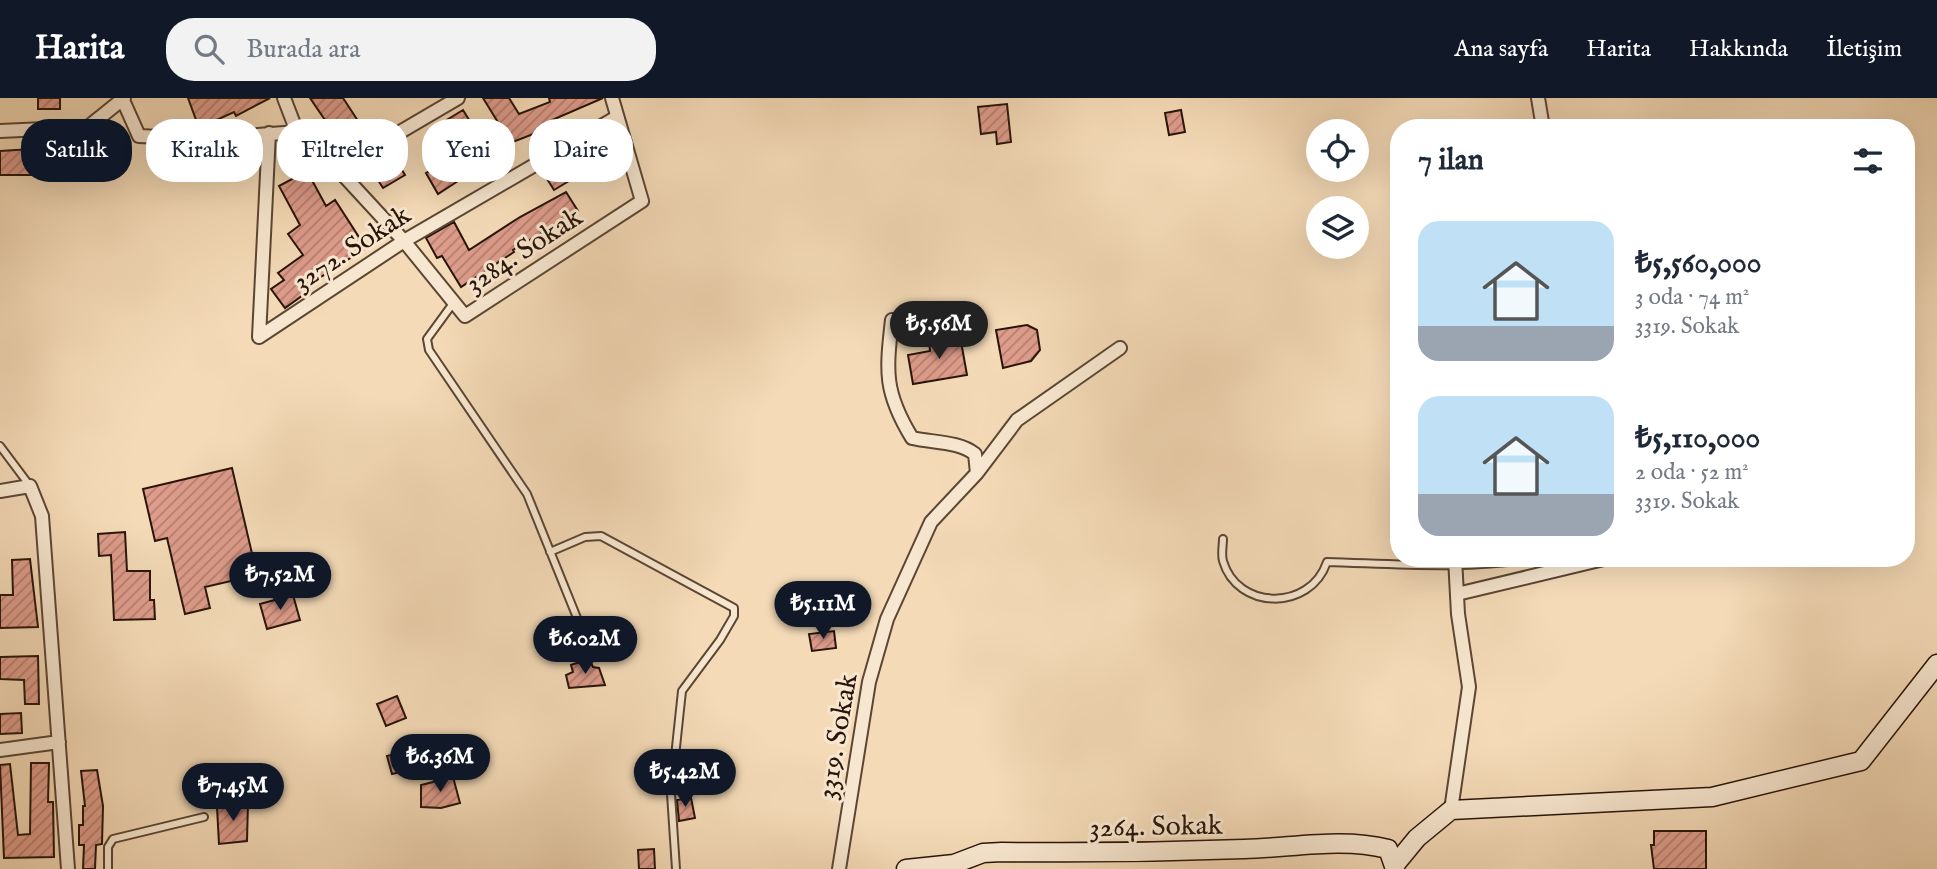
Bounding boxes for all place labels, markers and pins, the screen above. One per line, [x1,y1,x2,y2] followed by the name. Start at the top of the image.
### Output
[882,302,996,361] pin: ₺5.56M
[223,552,337,612] pin: ₺7.52M
[766,582,880,641] pin: ₺5.11M
[528,616,642,676] pin: ₺6.02M
[383,734,497,794] pin: ₺6.36M
[628,750,742,809] pin: ₺5.42M
[176,764,290,823] pin: ₺7.45M

